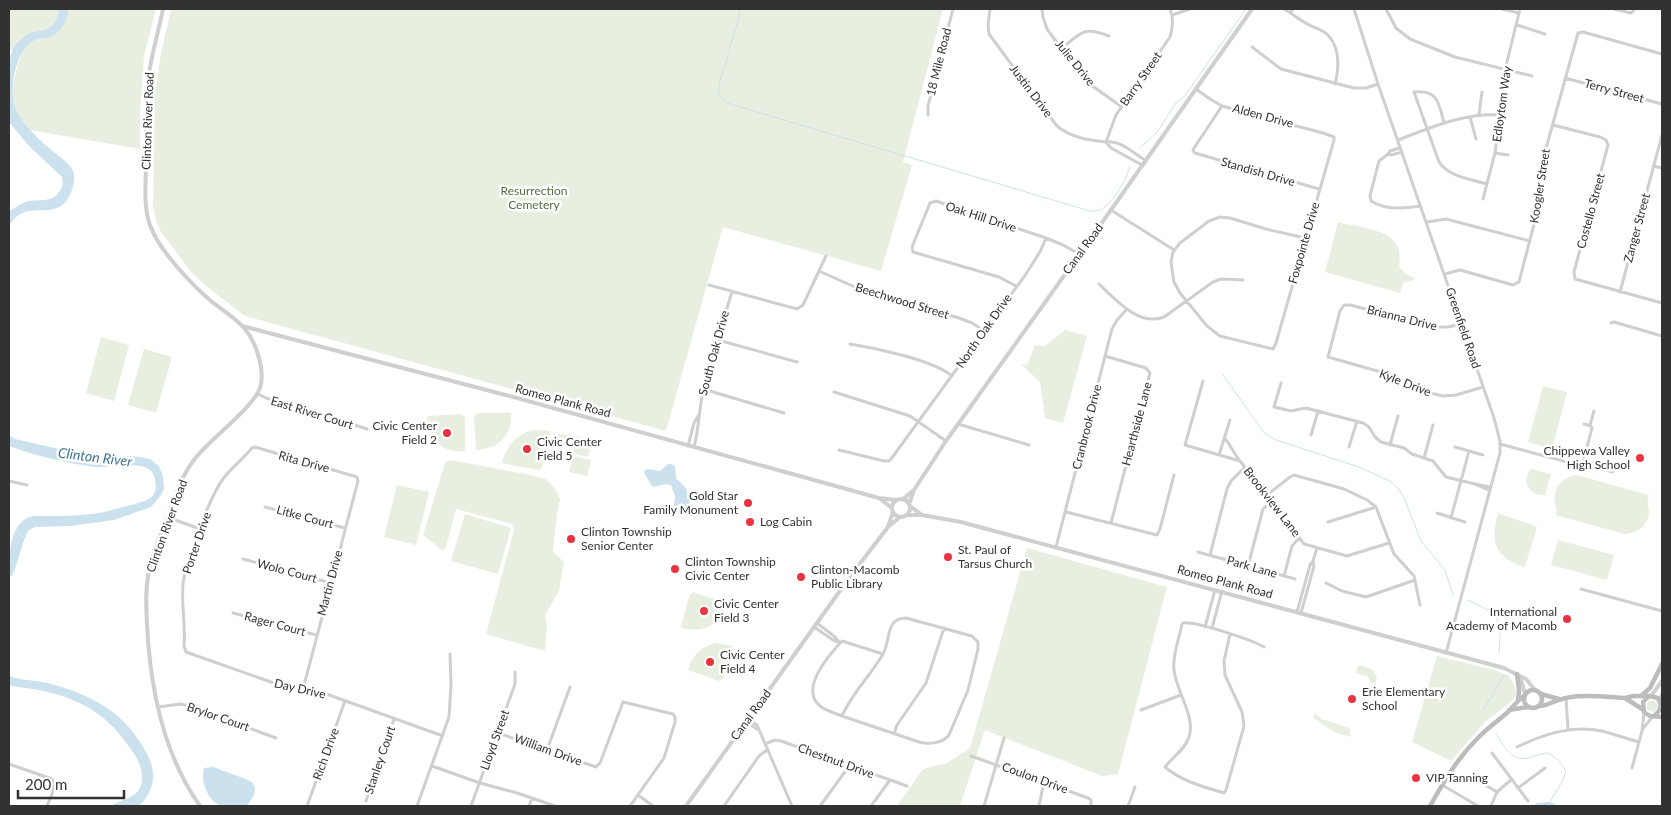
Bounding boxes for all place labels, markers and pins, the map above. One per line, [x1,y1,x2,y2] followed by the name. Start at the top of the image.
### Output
[372,418,438,447] place label: Civic Center Field 2
[441,427,453,439] marker: Civic Center Field 2
[537,434,602,463] place label: Civic Center Field 5
[521,443,533,455] marker: Civic Center Field 5
[1543,443,1631,472] place label: Chippewa Valley High School
[1634,452,1646,464] marker: Chippewa Valley High School
[643,488,739,517] place label: Gold Star Family Monument
[742,497,754,509] marker: Gold Star Family Monument
[760,514,812,529] place label: Log Cabin
[744,516,756,528] marker: Log Cabin
[581,524,672,553] place label: Clinton Township Senior Center
[565,533,577,545] marker: Clinton Township Senior Center
[958,542,1032,571] place label: St. Paul of Tarsus Church
[942,551,954,563] marker: St. Paul of Tarsus Church
[685,554,776,583] place label: Clinton Township Civic Center
[811,562,900,591] place label: Clinton-Macomb Public Library
[669,563,681,575] marker: Clinton Township Civic Center
[795,571,807,583] marker: Clinton-Macomb Public Library
[714,596,779,625] place label: Civic Center Field 3
[1446,604,1557,633] place label: International Academy of Macomb
[698,605,710,617] marker: Civic Center Field 3
[1561,613,1573,625] marker: International Academy of Macomb
[720,647,785,676] place label: Civic Center Field 4
[704,656,716,668] marker: Civic Center Field 4
[1362,684,1446,713] place label: Erie Elementary School
[1346,693,1358,705] marker: Erie Elementary School
[1426,770,1488,785] place label: VIP Tanning
[1410,772,1422,784] marker: VIP Tanning

